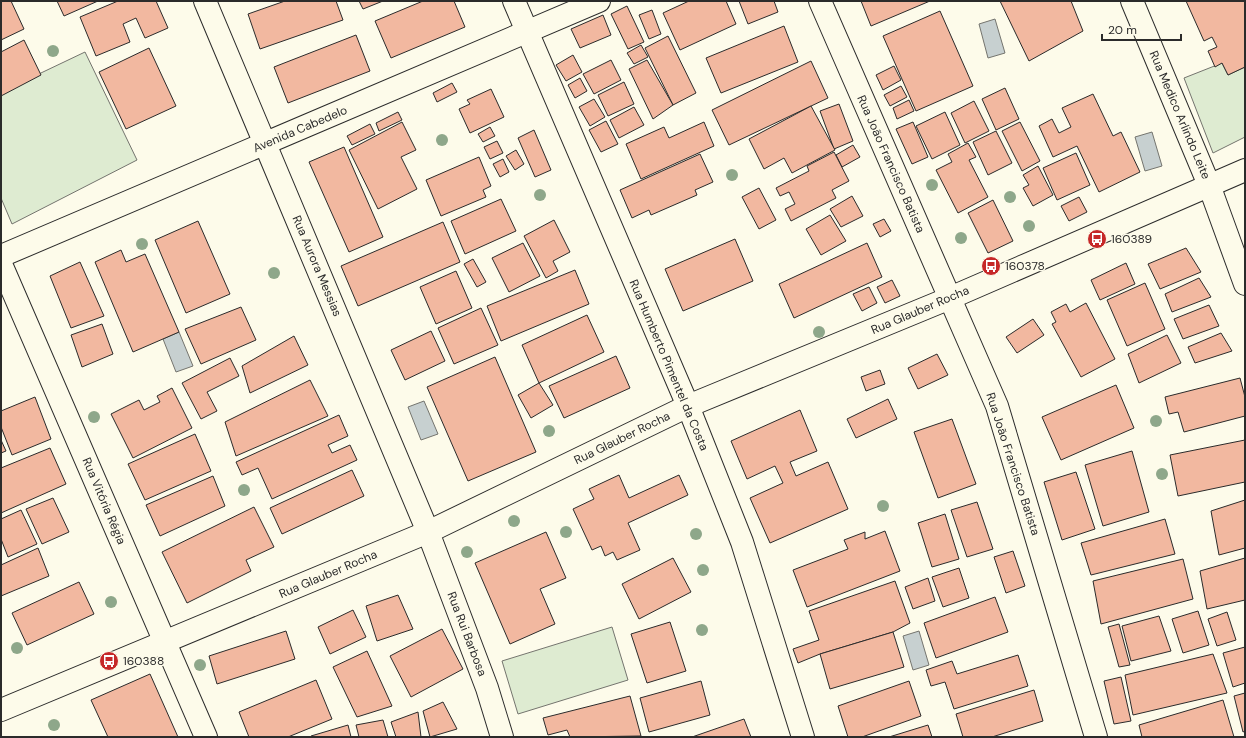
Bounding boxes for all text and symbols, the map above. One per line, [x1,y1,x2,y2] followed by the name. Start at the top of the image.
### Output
[1102,16,1181,42] scale bar
[1108,22,1137,38] text: 20 m
[1146,48,1214,182] street label: Rua Medico Arlindo Leite
[853,93,929,235] street label: Rua João Francisco Batista
[250,102,350,156] street label: Avenida Cabedelo
[288,213,346,319] street label: Rua Aurora Messias
[1086,228,1108,250] bus stop icon: 160389
[1111,231,1152,247] place label: 160389
[980,255,1002,277] bus stop icon: 160378
[1005,258,1045,274] place label: 160378
[626,277,712,453] street label: Rua Humberto Pimentel da Costa
[869,282,971,338] street label: Rua Glauber Rocha
[982,391,1044,537] street label: Rua João Francisco Batista
[571,408,673,468] street label: Rua Glauber Rocha
[78,455,130,547] street label: Rua Vitória Régia
[277,546,379,602] street label: Rua Glauber Rocha
[444,590,490,678] street label: Rua Rui Barbosa
[98,650,120,672] bus stop icon: 160388
[123,653,164,669] place label: 160388

